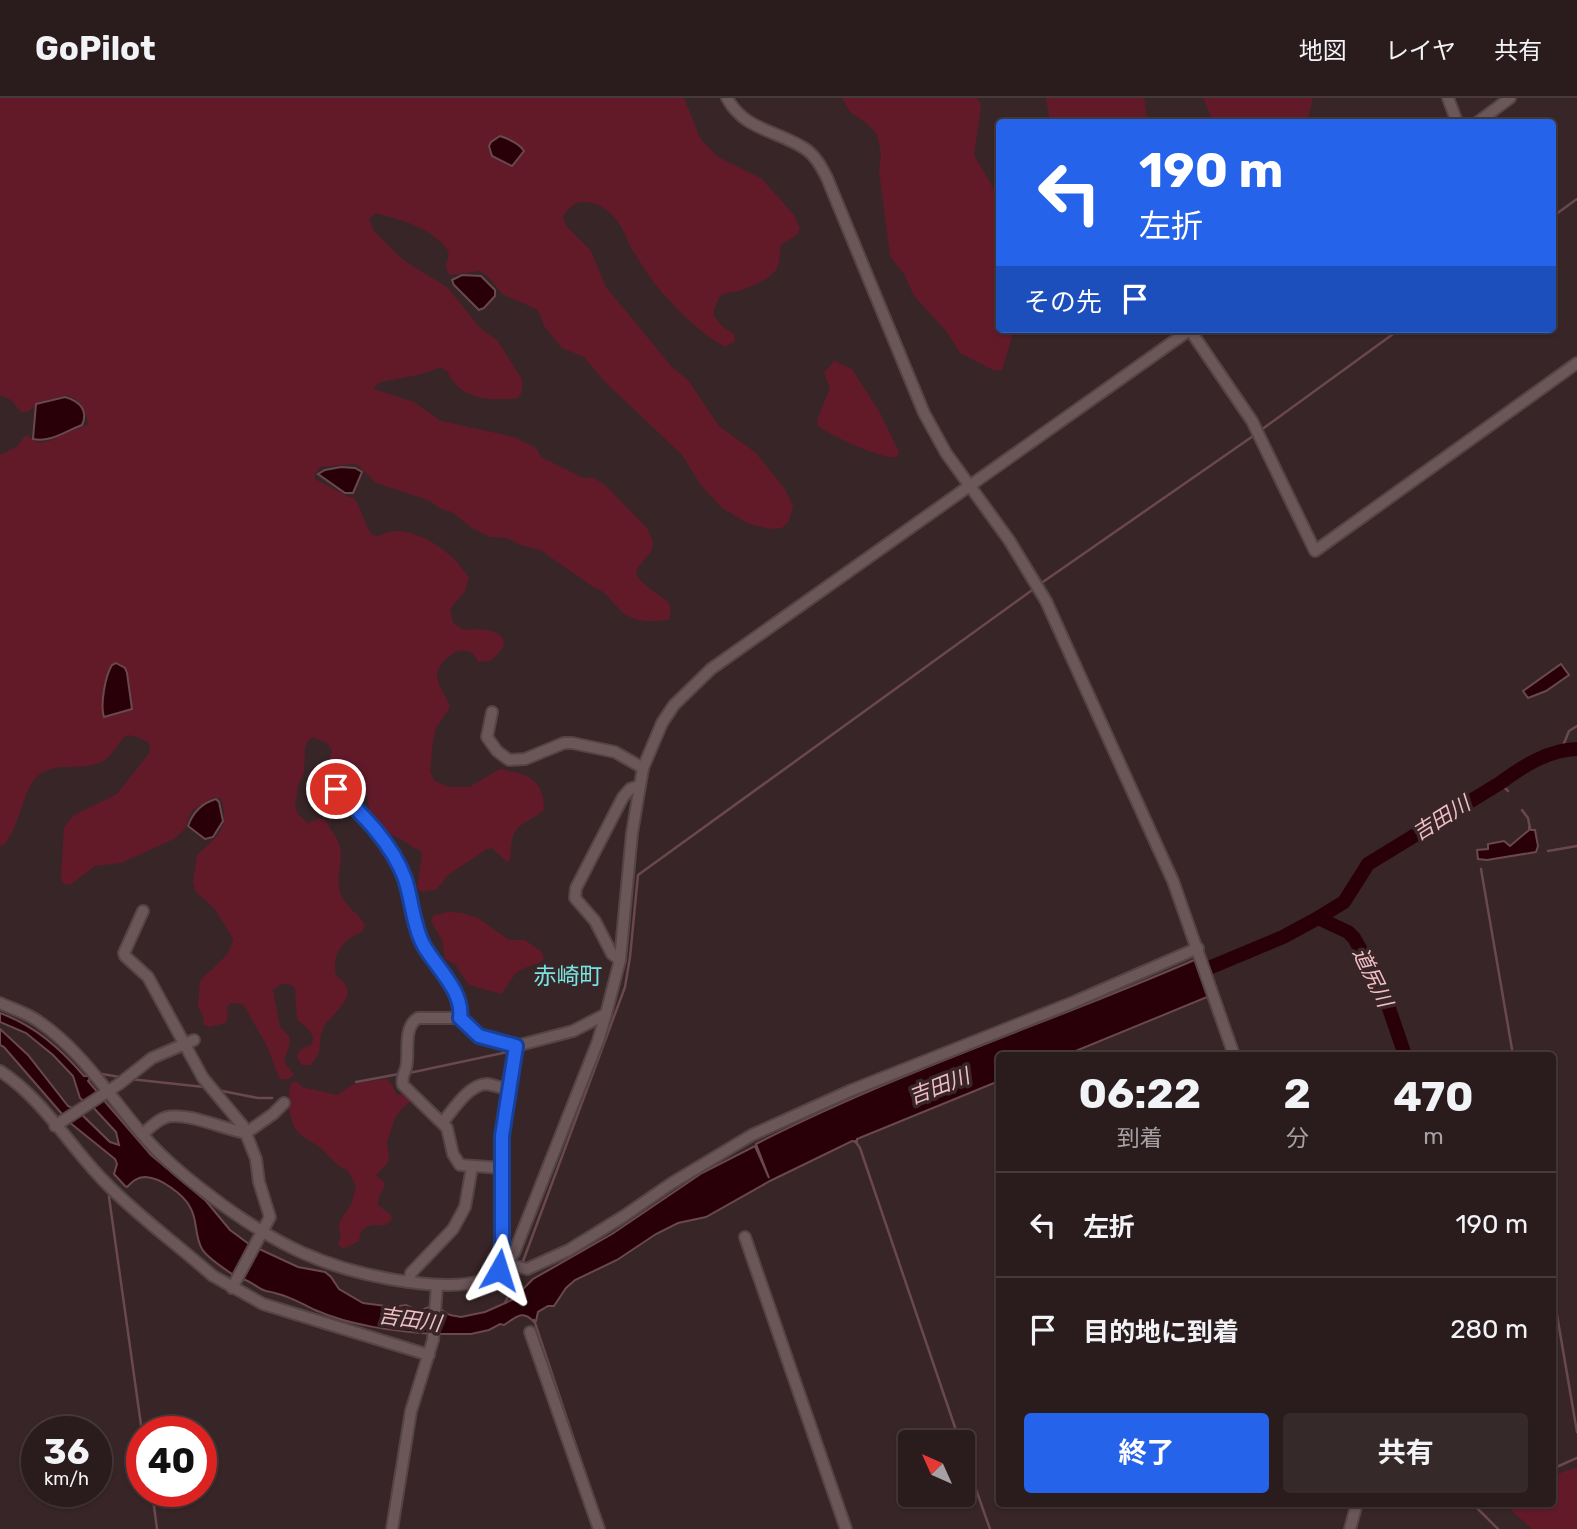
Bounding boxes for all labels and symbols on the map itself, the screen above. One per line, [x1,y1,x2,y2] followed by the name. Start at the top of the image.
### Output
[306,759,366,819] pin
[1408,790,1476,845] water label: 吉田川
[1348,943,1399,1013] water label: 道尻川
[534,962,603,990] district label: 赤崎町
[905,1062,975,1109] water label: 吉田川
[462,1233,536,1307] position arrow
[377,1302,445,1336] water label: 吉田川
[126,1416,217,1507] speed limit sign: 40
[898,1430,975,1507] north arrow

